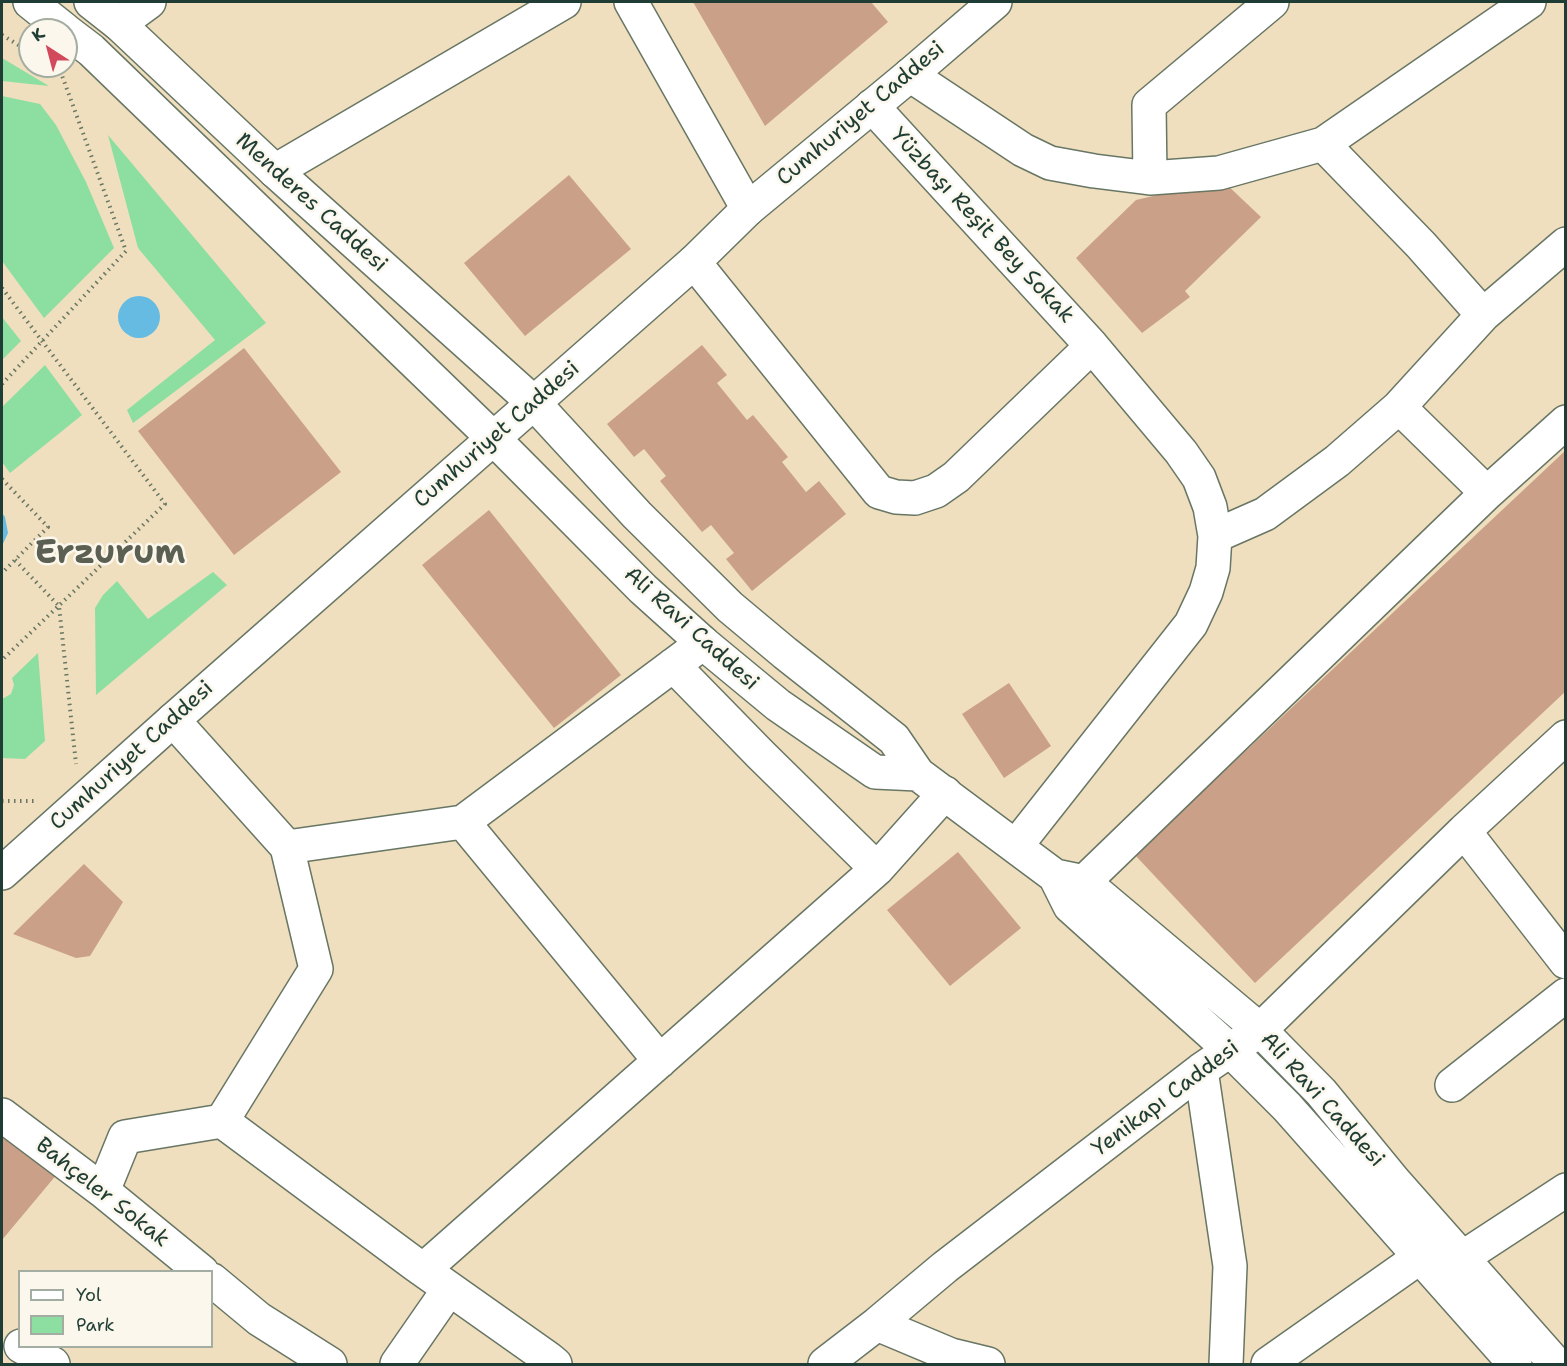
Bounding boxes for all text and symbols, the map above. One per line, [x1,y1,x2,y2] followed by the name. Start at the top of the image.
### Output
[18,18,78,78] north arrow
[28,23,49,46] text: K
[772,36,950,192] street label: Cumhuriyet Caddesi
[885,123,1079,329] street label: Yüzbaşı Reşit Bey Sokak
[230,128,392,278] street label: Menderes Caddesi
[409,356,585,514] street label: Cumhuriyet Caddesi
[35,534,185,574] district label: Erzurum
[618,562,764,696] street label: Ali Ravi Caddesi
[45,676,219,836] street label: Cumhuriyet Caddesi
[1255,1027,1389,1173] street label: Ali Ravi Caddesi
[1087,1035,1245,1163] street label: Yenikapı Caddesi
[30,1133,174,1253] street label: Bahçeler Sokak
[18,1270,213,1348] legend
[76,1283,101,1307] text: Yol
[76,1313,115,1337] text: Park

